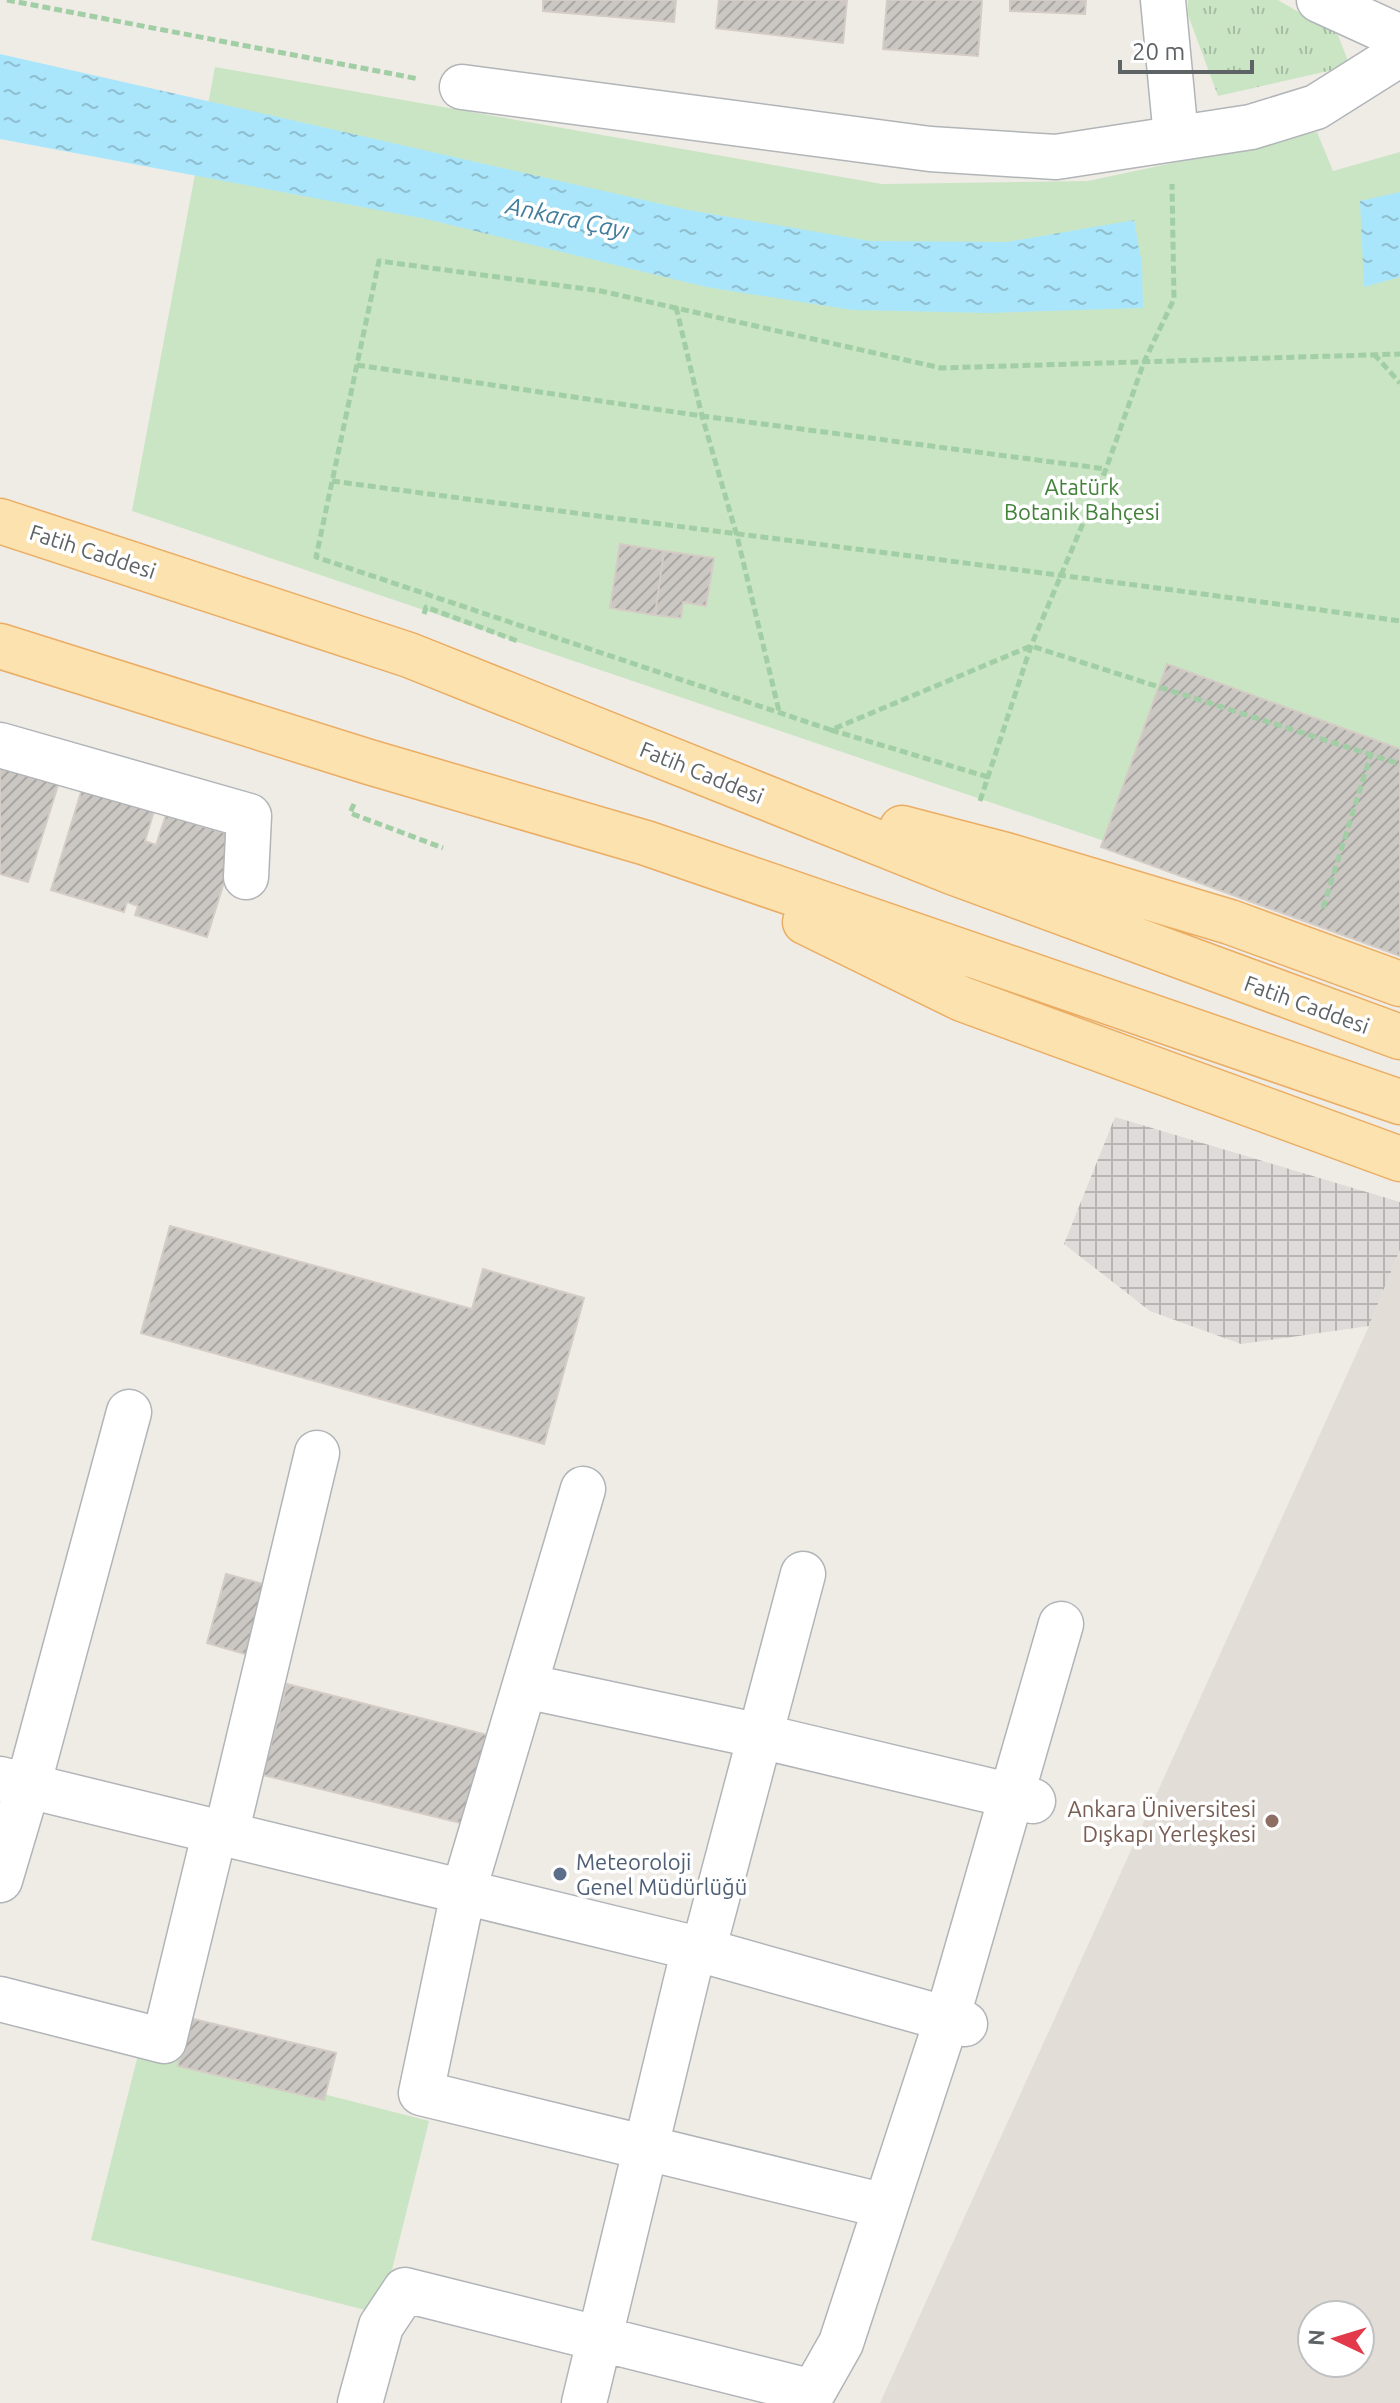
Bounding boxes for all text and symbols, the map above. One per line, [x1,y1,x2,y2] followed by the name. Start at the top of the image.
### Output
[1120,24,1252,74] scale bar
[1132,38,1185,65] text: 20 m
[503,192,632,244] water label: Ankara Çayı
[1004,474,1160,524] park label: Atatürk Botanik Bahçesi
[27,519,159,583] street label: Fatih Caddesi
[636,736,768,808] street label: Fatih Caddesi
[1241,970,1373,1038] street label: Fatih Caddesi
[1067,1796,1256,1846] place label: Ankara Üniversitesi Dışkapı Yerleşkesi
[1263,1812,1281,1830] marker: Ankara Üniversitesi Dışkapı Yerleşkesi
[576,1849,747,1899] place label: Meteoroloji Genel Müdürlüğü
[551,1865,569,1883] marker: Meteoroloji Genel Müdürlüğü
[1296,2299,1376,2379] north arrow
[1303,2329,1329,2347] text: N

